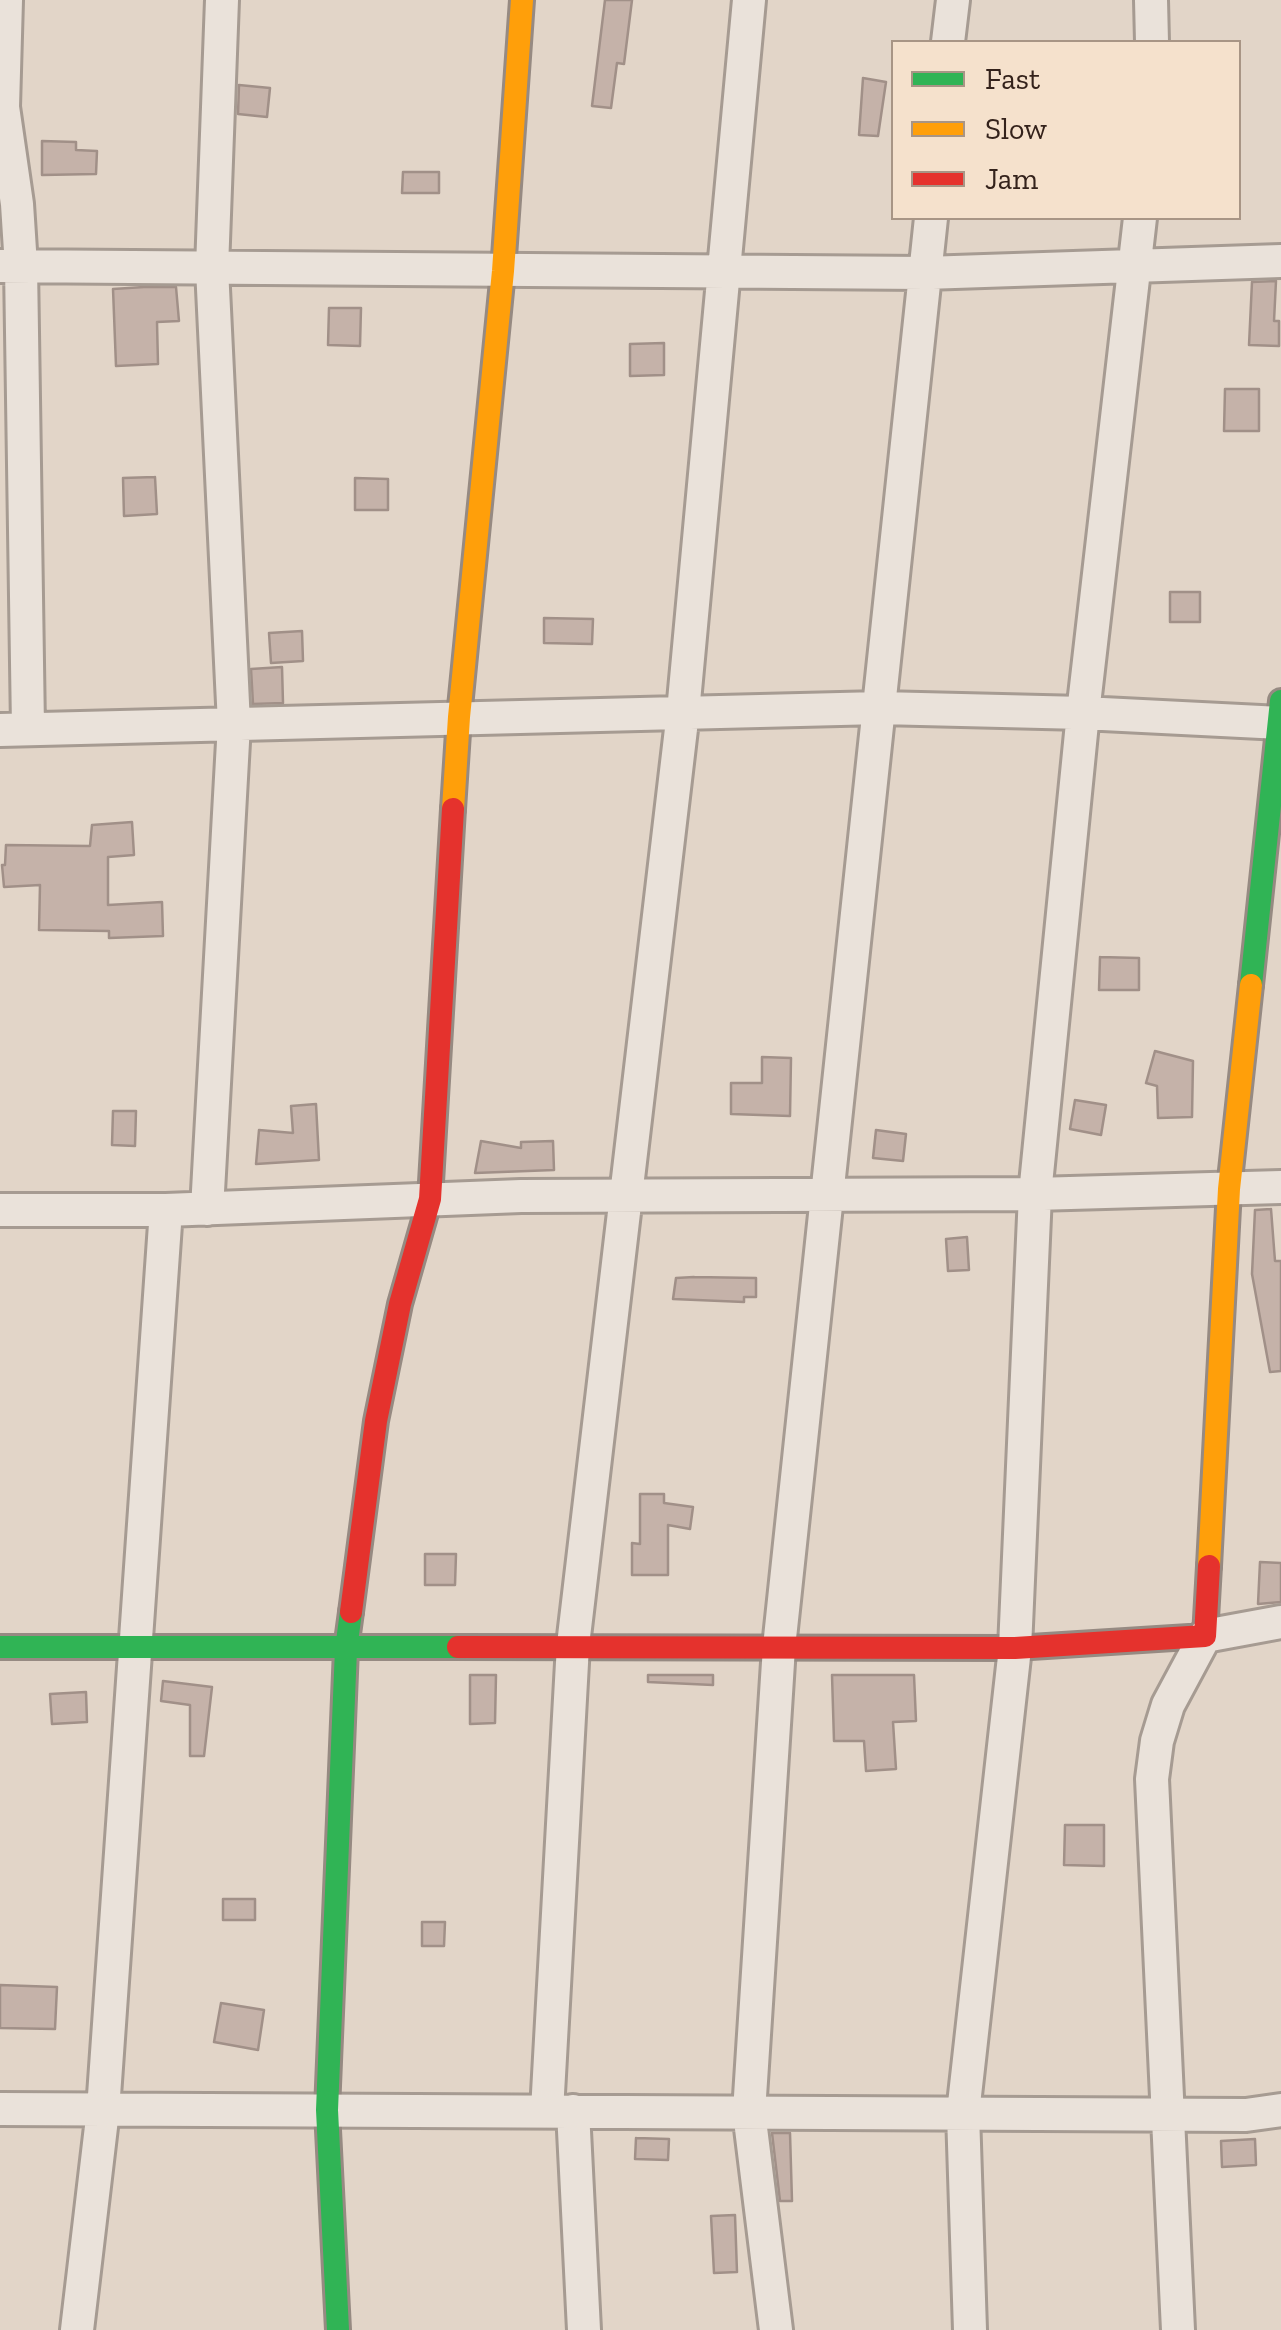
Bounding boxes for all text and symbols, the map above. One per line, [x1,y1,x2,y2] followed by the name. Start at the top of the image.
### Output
[891,40,1241,220] legend
[985,61,1040,97] text: Fast
[985,111,1047,147] text: Slow
[985,161,1038,197] text: Jam

